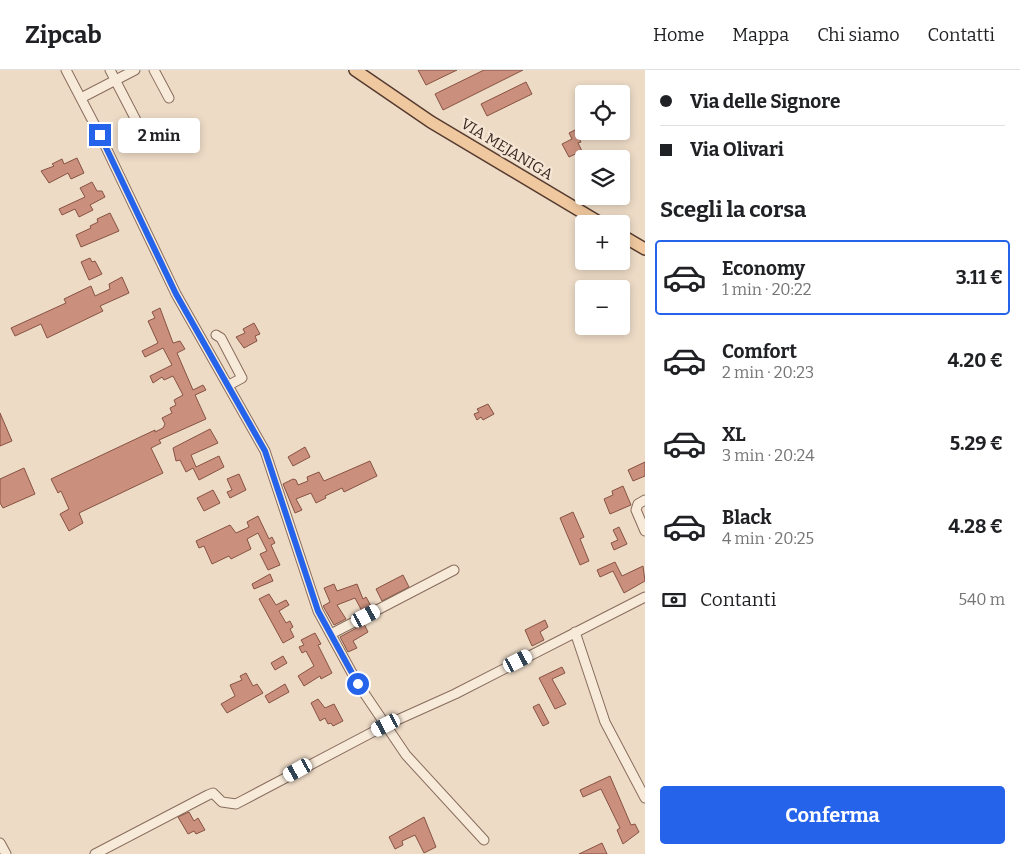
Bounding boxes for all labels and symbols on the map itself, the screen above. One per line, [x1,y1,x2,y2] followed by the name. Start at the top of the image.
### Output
[458,114,557,184] street label: VIA MEJANIGA
[118,118,200,152] callout: 2 min
[89,124,111,146] route end
[349,602,382,630] car
[501,648,534,674] car
[347,673,369,695] route start
[369,712,402,738] car
[281,756,314,784] car

